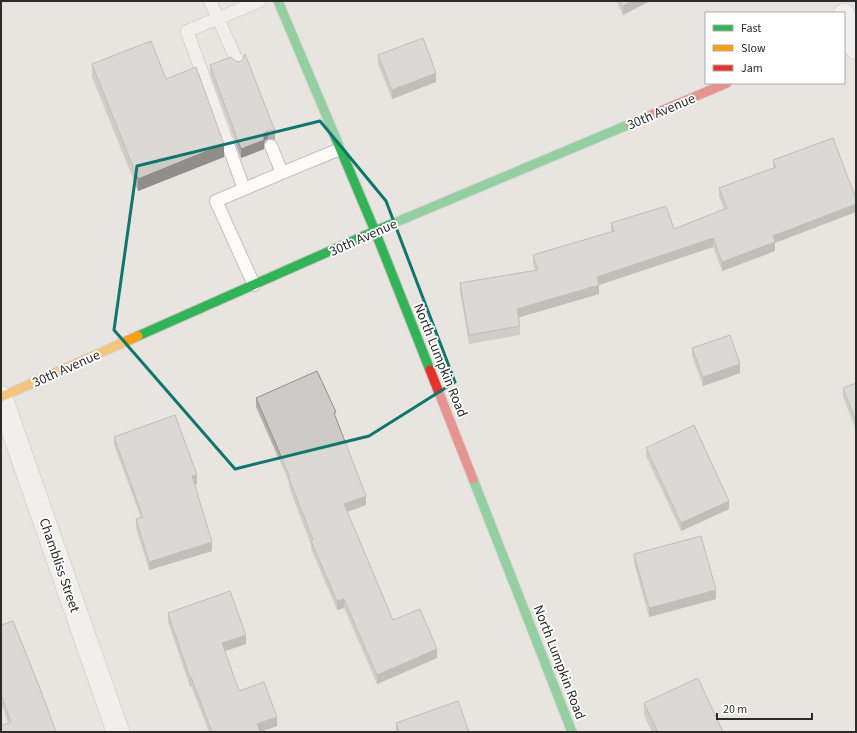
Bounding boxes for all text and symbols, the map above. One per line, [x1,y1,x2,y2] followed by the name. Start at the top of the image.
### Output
[705,12,845,84] legend
[741,20,761,37] text: Fast
[741,40,766,57] text: Slow
[741,60,763,77] text: Jam
[624,89,699,135] street label: 30th Avenue
[326,214,401,262] street label: 30th Avenue
[408,300,472,420] street label: North Lumpkin Road
[29,345,104,393] street label: 30th Avenue
[34,515,85,615] street label: Chambliss Street
[528,602,590,723] street label: North Lumpkin Road
[717,695,812,721] scale bar
[723,701,747,718] text: 20 m

